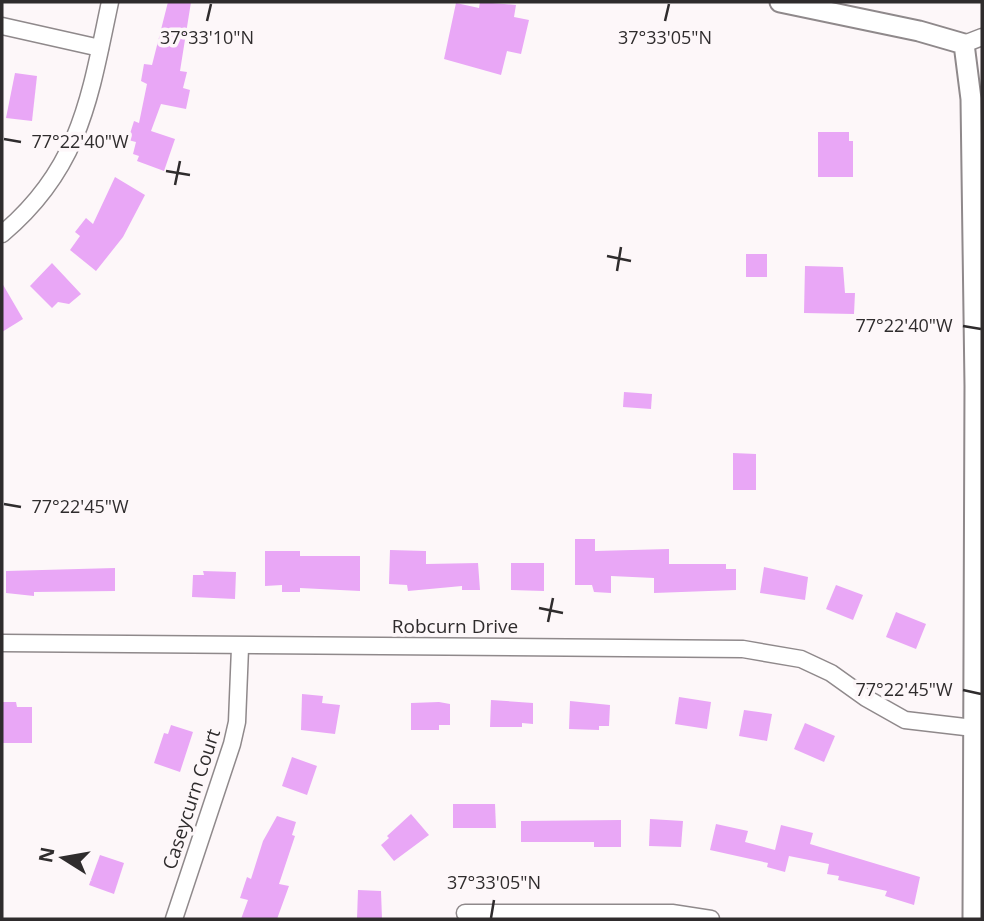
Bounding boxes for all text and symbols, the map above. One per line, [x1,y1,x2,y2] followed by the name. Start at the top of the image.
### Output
[160,25,254,49] text: 37°33'10"N
[618,25,712,49] text: 37°33'05"N
[31,129,129,153] text: 77°22'40"W
[855,313,953,337] text: 77°22'40"W
[31,494,129,518] text: 77°22'45"W
[392,613,518,639] street label: Robcurn Drive
[855,677,953,701] text: 77°22'45"W
[156,725,226,873] street label: Caseycurn Court
[28,823,98,893] north arrow
[32,845,61,865] text: N
[447,870,541,894] text: 37°33'05"N

